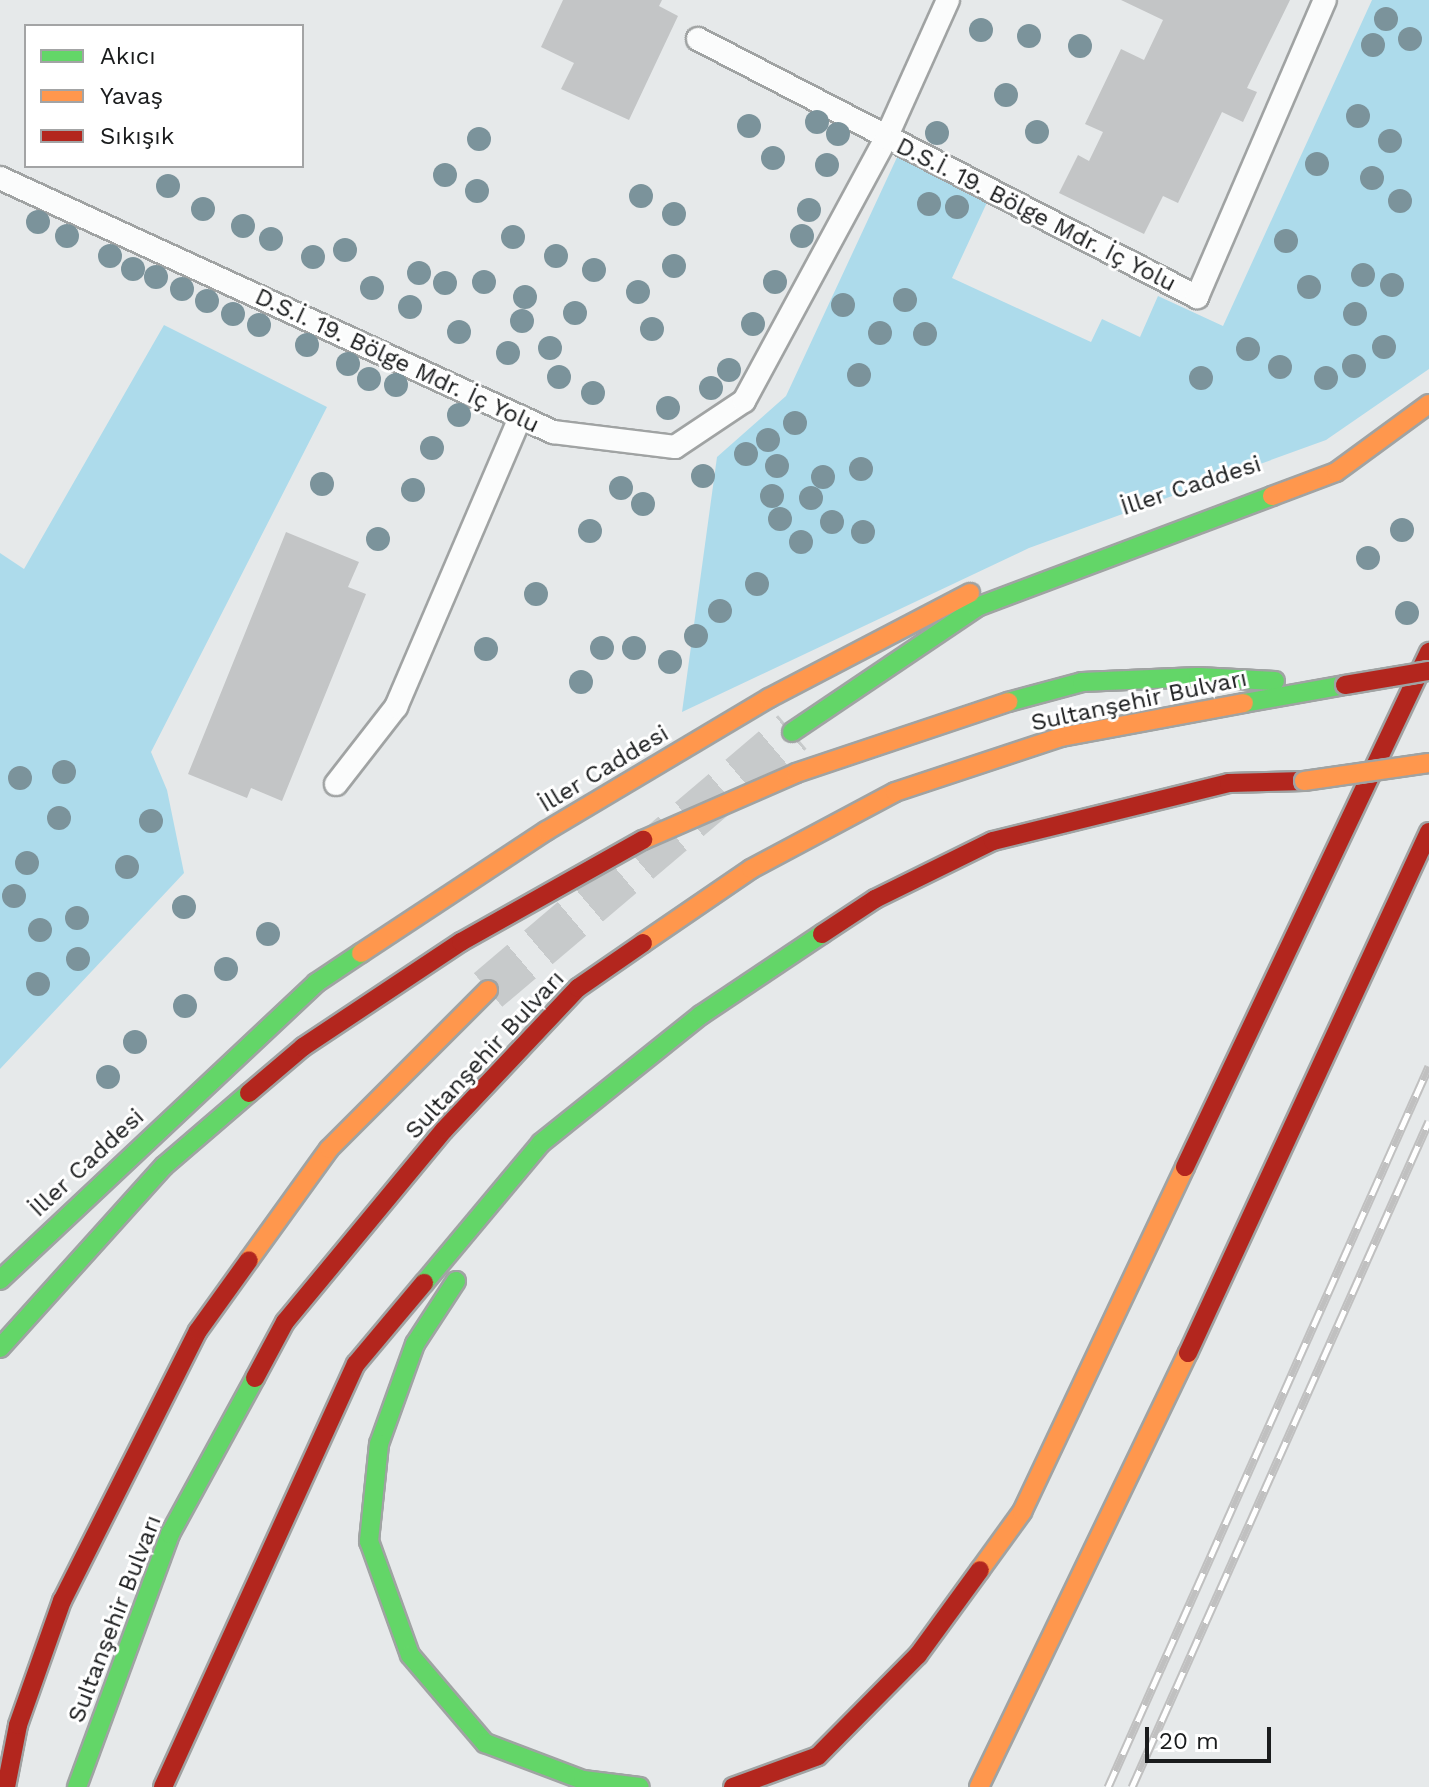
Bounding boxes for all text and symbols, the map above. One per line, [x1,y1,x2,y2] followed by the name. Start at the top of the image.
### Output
[24,24,304,168] legend
[100,42,156,70] text: Akıcı
[100,82,163,110] text: Yavaş
[100,122,174,150] text: Sıkışık
[891,131,1181,299] street label: D.S.İ. 19. Bölge Mdr. İç Yolu
[250,282,544,440] street label: D.S.İ. 19. Bölge Mdr. İç Yolu
[1117,450,1265,522] street label: İller Caddesi
[1028,664,1250,738] street label: Sultanşehir Bulvarı
[534,719,674,819] street label: İller Caddesi
[399,965,571,1145] street label: Sultanşehir Bulvarı
[24,1103,150,1223] street label: İller Caddesi
[62,1511,168,1727] street label: Sultanşehir Bulvarı
[1149,1711,1275,1761] scale bar
[1159,1727,1219,1755] text: 20 m

